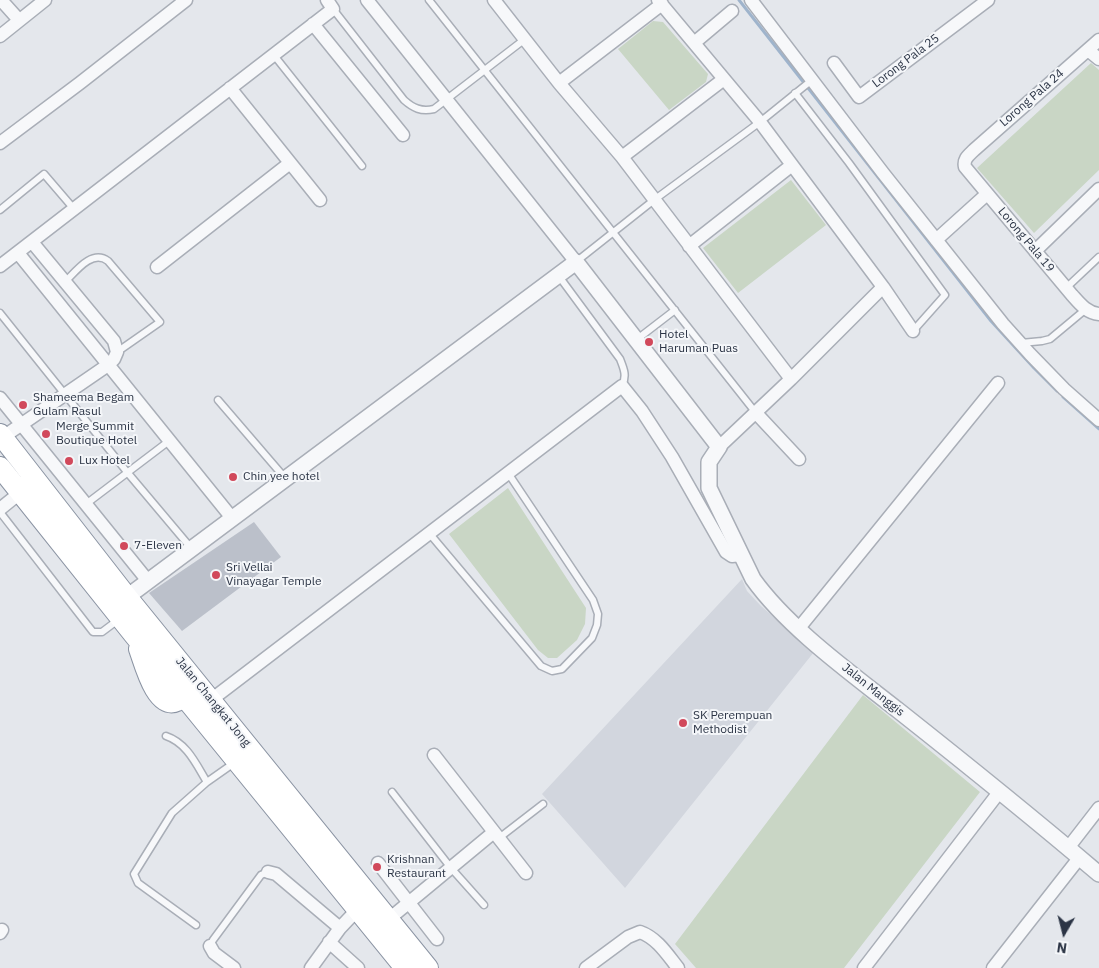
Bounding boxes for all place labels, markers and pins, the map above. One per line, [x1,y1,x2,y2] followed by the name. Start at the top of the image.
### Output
[659,328,738,356] place label: Hotel Haruman Puas
[643,336,655,348] marker: Hotel Haruman Puas
[33,391,134,419] place label: Shameema Begam Gulam Rasul
[17,399,29,411] marker: Shameema Begam Gulam Rasul
[56,420,137,448] place label: Merge Summit Boutique Hotel
[40,428,52,440] marker: Merge Summit Boutique Hotel
[79,454,130,468] place label: Lux Hotel
[63,455,75,467] marker: Lux Hotel
[243,470,319,484] place label: Chin yee hotel
[227,471,239,483] marker: Chin yee hotel
[134,539,182,553] place label: 7-Eleven
[118,540,130,552] marker: 7-Eleven
[226,561,322,589] place label: Sri Vellai Vinayagar Temple
[210,569,222,581] marker: Sri Vellai Vinayagar Temple
[693,709,772,737] place label: SK Perempuan Methodist
[677,717,689,729] marker: SK Perempuan Methodist
[387,853,446,881] place label: Krishnan Restaurant
[371,861,383,873] marker: Krishnan Restaurant

